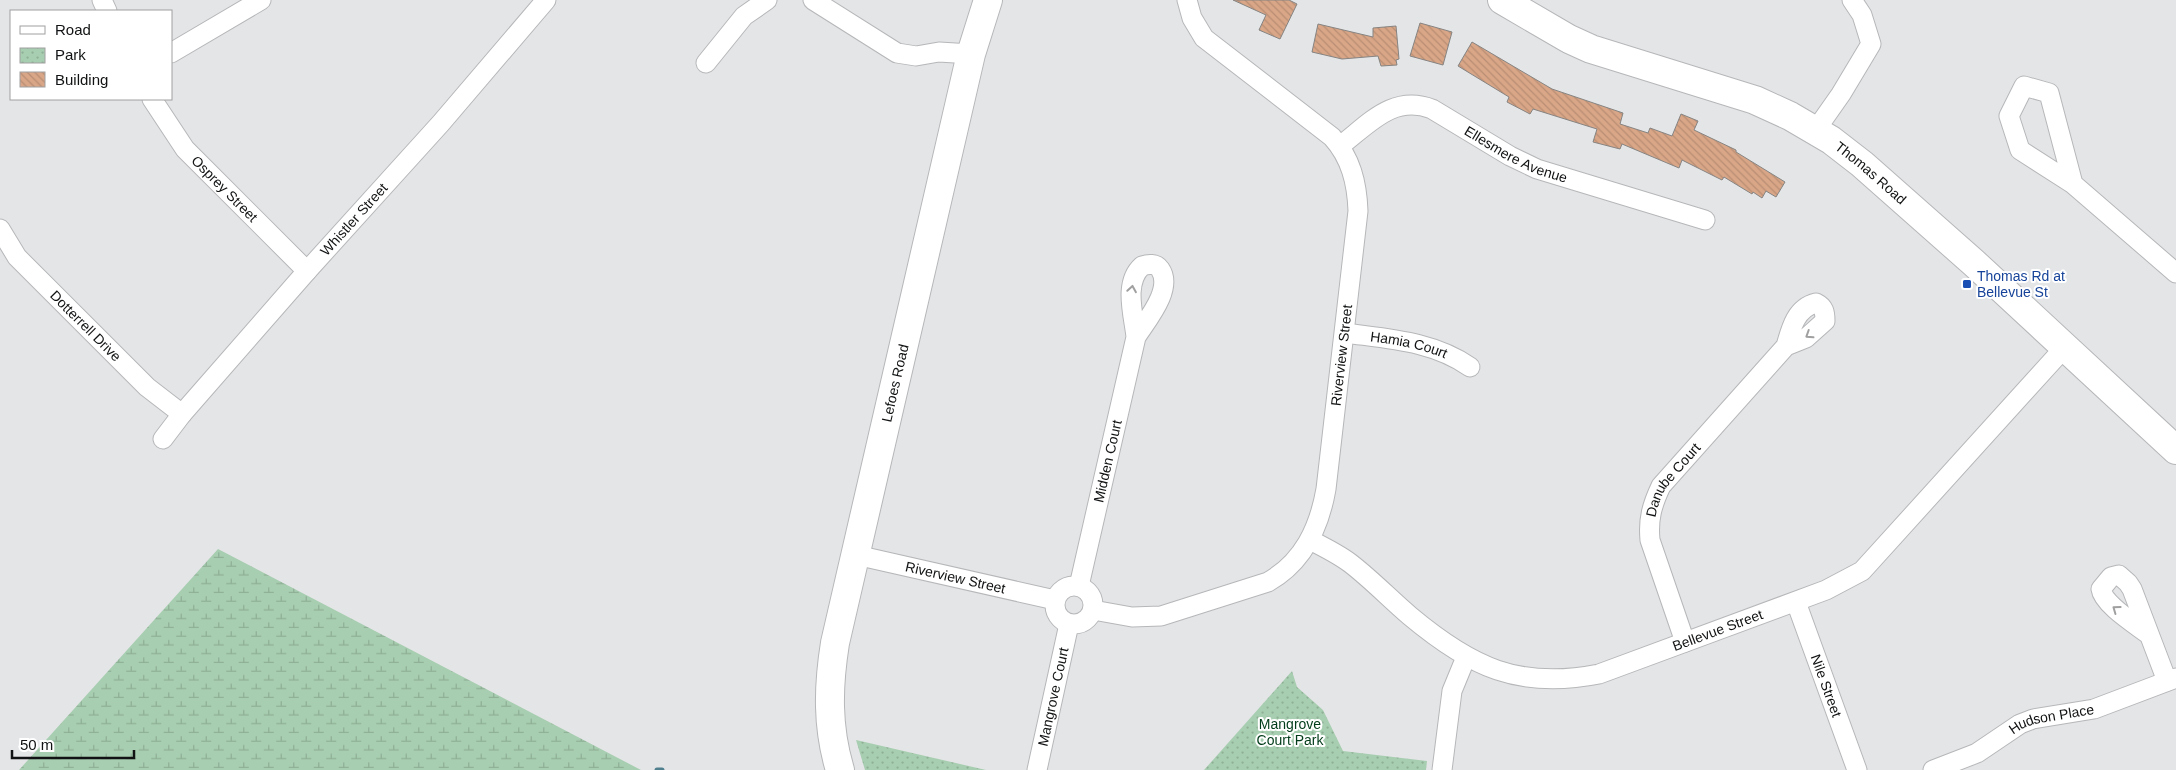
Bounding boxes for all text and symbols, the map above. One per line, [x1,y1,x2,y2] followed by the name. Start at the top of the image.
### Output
[10,10,172,100] legend
[55,21,91,38] text: Road
[55,46,86,63] text: Park
[55,71,108,88] text: Building
[1462,123,1569,186] street label: Ellesmere Avenue
[1832,138,1910,207] street label: Thomas Road
[188,152,261,225] street label: Osprey Street
[317,180,391,259] street label: Whistler Street
[1977,268,2065,300] place label: Thomas Rd at Bellevue St
[1961,278,1973,290] marker: Thomas Rd at Bellevue St
[1127,285,1137,294] one-way arrow
[47,287,125,365] street label: Dotterrell Drive
[1328,304,1355,407] street label: Riverview Street
[1369,328,1450,361] street label: Hamia Court
[1805,329,1814,339] one-way arrow
[878,343,912,424] street label: Lefoes Road
[1090,418,1125,504] street label: Midden Court
[1643,440,1704,518] street label: Danube Court
[904,558,1007,597] street label: Riverview Street
[1670,606,1765,654] street label: Bellevue Street
[2113,606,2122,614] one-way arrow
[1034,646,1072,748] street label: Mangrove Court
[1808,652,1845,719] street label: Nile Street
[2006,701,2095,737] street label: Hudson Place
[1257,716,1324,748] park label: Mangrove Court Park
[12,728,135,760] scale bar
[20,736,53,753] text: 50 m

